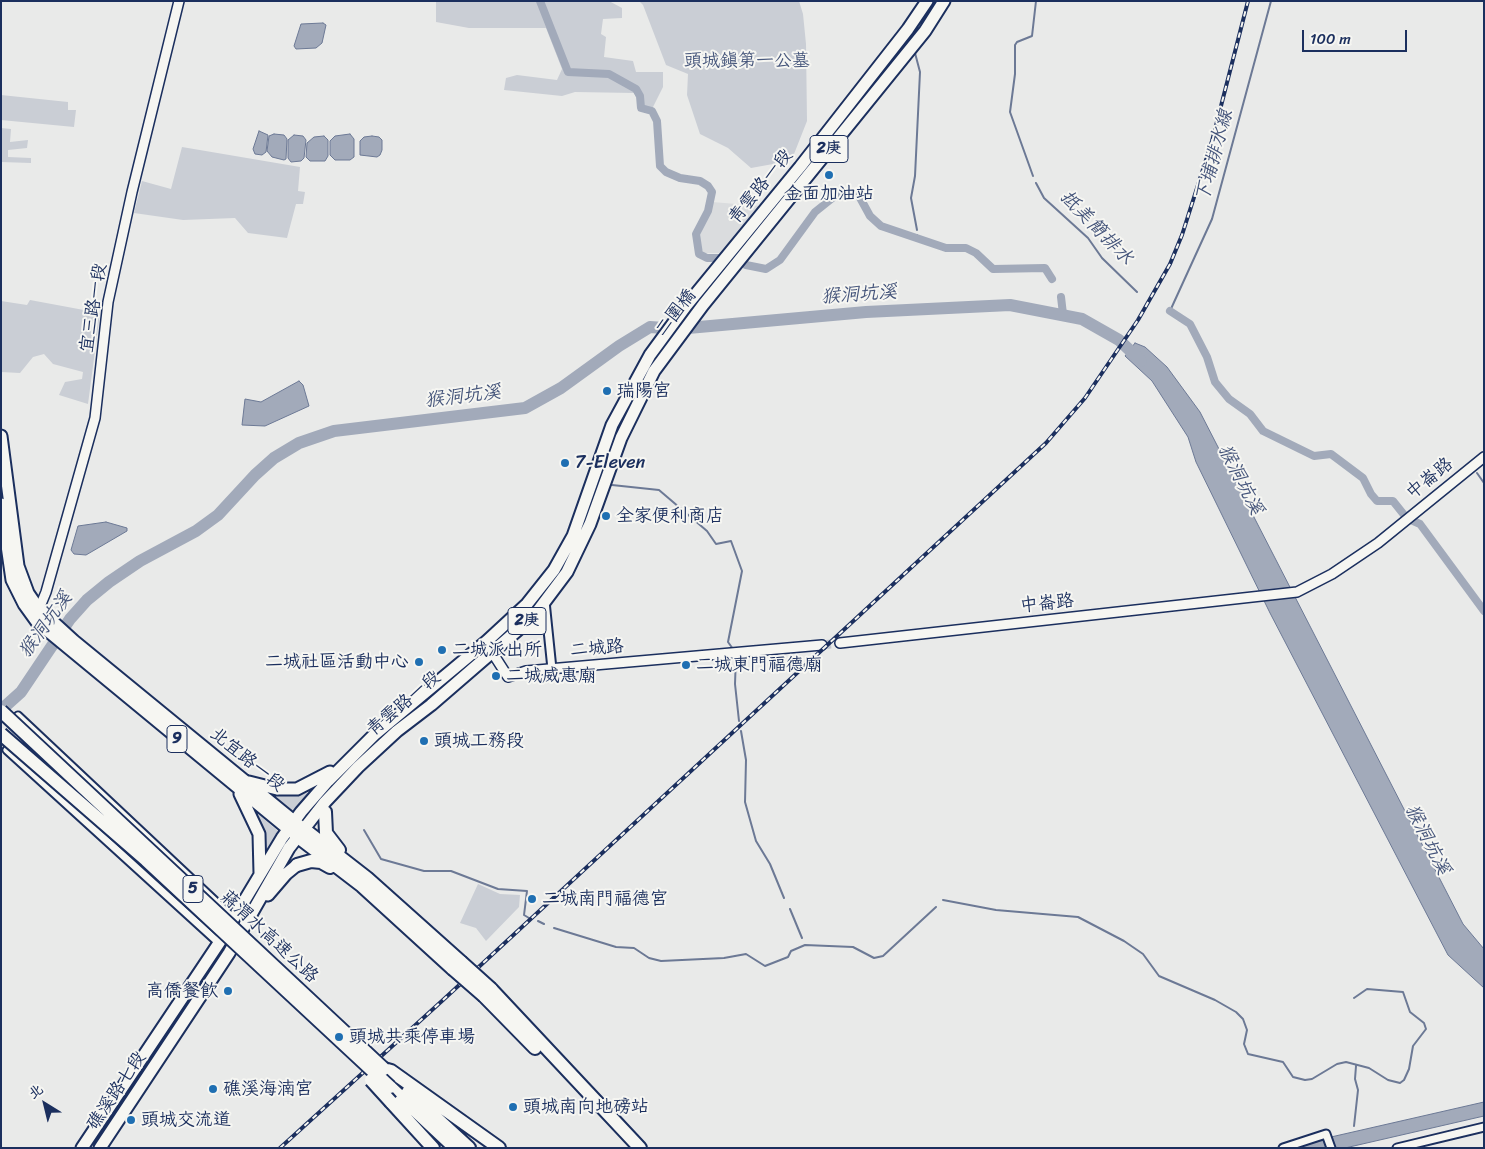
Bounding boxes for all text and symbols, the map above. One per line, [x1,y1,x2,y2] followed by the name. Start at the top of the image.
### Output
[1305,20,1410,52] scale bar
[1310,26,1351,52] text: 100 m
[684,50,810,72] park label: 頭城鎮第一公墓
[1192,107,1238,205] water label: 下埔排水線
[810,136,848,162] road number: 2庚
[724,145,798,229] street label: 青雲路一段
[823,169,835,181] marker: 金面加油站
[784,183,874,205] place label: 金面加油站
[1055,186,1137,270] water label: 抵美簡排水
[76,262,112,354] street label: 宜三路一段
[820,281,898,309] water label: 猴洞坑溪
[651,285,701,341] street label: 二圍橋
[617,380,671,402] place label: 瑞陽宮
[424,381,502,413] water label: 猴洞坑溪
[601,385,613,397] marker: 瑞陽宮
[1213,441,1267,519] water label: 猴洞坑溪
[575,452,645,474] place label: 7-Eleven
[1402,454,1458,504] street label: 中崙路
[559,457,571,469] marker: 7-Eleven
[616,505,724,527] place label: 全家便利商店
[600,510,612,522] marker: 全家便利商店
[14,588,78,662] water label: 猴洞坑溪
[1019,590,1075,618] street label: 中崙路
[508,608,546,634] road number: 2庚
[569,636,625,662] street label: 二城路
[452,639,542,661] place label: 二城派出所
[436,644,448,656] marker: 二城派出所
[265,651,409,673] place label: 二城社區活動中心
[696,654,822,676] place label: 二城東門福德廟
[413,656,425,668] marker: 二城社區活動中心
[680,659,692,671] marker: 二城東門福德廟
[506,665,596,687] place label: 二城威惠廟
[363,667,445,741] street label: 青雲路一段
[490,670,502,682] marker: 二城威惠廟
[205,723,289,797] street label: 北宜路一段
[167,726,187,752] road number: 9
[434,730,524,752] place label: 頭城工務段
[418,735,430,747] marker: 頭城工務段
[1400,801,1454,879] water label: 猴洞坑溪
[183,876,203,902] road number: 5
[216,886,322,988] street label: 蔣渭水高速公路
[542,888,668,910] place label: 二城南門福德宮
[526,893,538,905] marker: 二城南門福德宮
[146,980,218,1002] place label: 高僑餐飲
[222,985,234,997] marker: 高僑餐飲
[349,1026,475,1048] place label: 頭城共乘停車場
[333,1031,345,1043] marker: 頭城共乘停車場
[83,1048,151,1134] street label: 礁溪路七段
[23,1077,49,1106] text: 北
[223,1078,313,1100] place label: 礁溪海湳宮
[20,1079,70,1129] north arrow
[207,1083,219,1095] marker: 礁溪海湳宮
[523,1096,649,1118] place label: 頭城南向地磅站
[507,1101,519,1113] marker: 頭城南向地磅站
[141,1109,231,1131] place label: 頭城交流道
[125,1114,137,1126] marker: 頭城交流道

